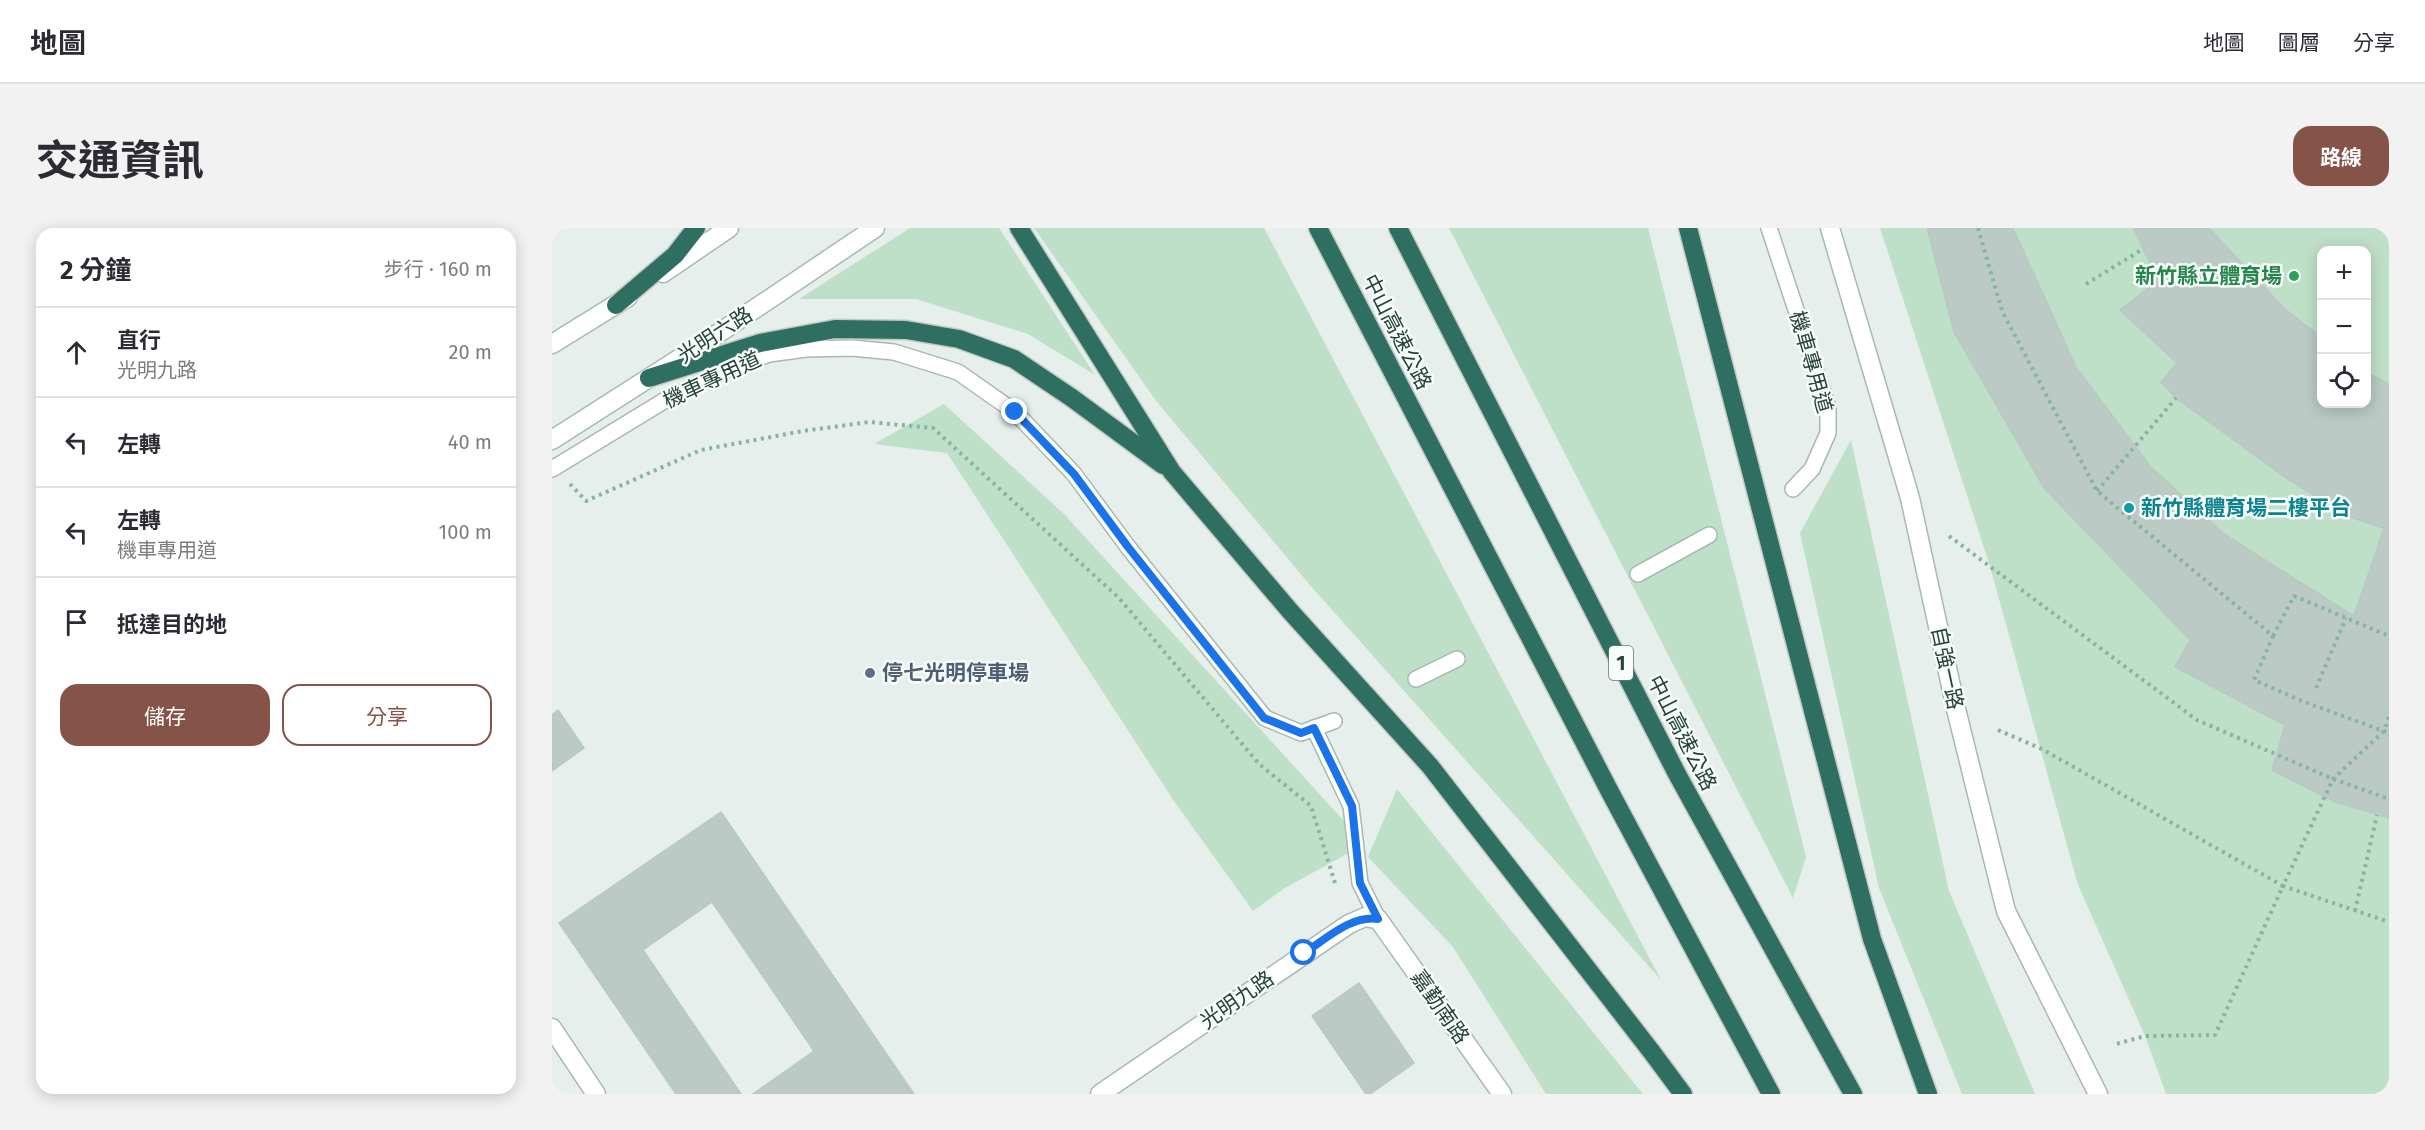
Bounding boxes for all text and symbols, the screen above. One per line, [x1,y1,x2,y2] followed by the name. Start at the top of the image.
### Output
[30,27,86,60] text: 地圖
[2203,30,2245,56] text: 地圖
[2278,30,2320,56] text: 圖層
[2353,30,2395,56] text: 分享
[2293,126,2389,186] button: 路線
[36,136,204,186] text: 交通資訊
[2317,246,2371,408] map controls
[2317,246,2371,300] button: +
[60,255,132,286] text: 2 分鐘
[384,257,492,281] text: 步行 · 160 m
[2135,263,2282,289] place label: 新竹縣立體育場
[2287,269,2301,283] marker: 新竹縣立體育場
[1357,270,1437,394] street label: 中山高速公路
[2317,300,2371,354] button: −
[673,301,757,369] street label: 光明六路
[1784,308,1838,416] street label: 機車專用道
[117,327,161,354] text: 直行
[60,336,93,369] icon: ahead
[449,340,492,364] text: 20 m
[659,346,765,414] street label: 機車專用道
[2317,354,2371,408] button: locate
[117,358,197,382] text: 光明九路
[1001,398,1027,424] route end
[60,426,93,459] icon: left
[448,430,492,454] text: 40 m
[117,431,161,458] text: 左轉
[2141,495,2351,521] place label: 新竹縣體育場二樓平台
[2122,501,2136,515] marker: 新竹縣體育場二樓平台
[117,507,161,534] text: 左轉
[60,516,93,549] icon: left
[439,520,492,544] text: 100 m
[117,538,217,562] text: 機車專用道
[60,606,93,639] icon: arrive
[117,611,227,638] text: 抵達目的地
[1926,624,1968,712] street label: 自強一路
[1609,646,1633,680] road number: 1
[882,660,1029,686] place label: 停七光明停車場
[863,666,877,680] marker: 停七光明停車場
[1642,671,1722,795] street label: 中山高速公路
[60,684,270,746] button: 儲存
[282,684,492,746] button: 分享
[1290,939,1316,965] route start
[1195,965,1279,1035] street label: 光明九路
[1405,965,1475,1049] street label: 嘉勤南路

